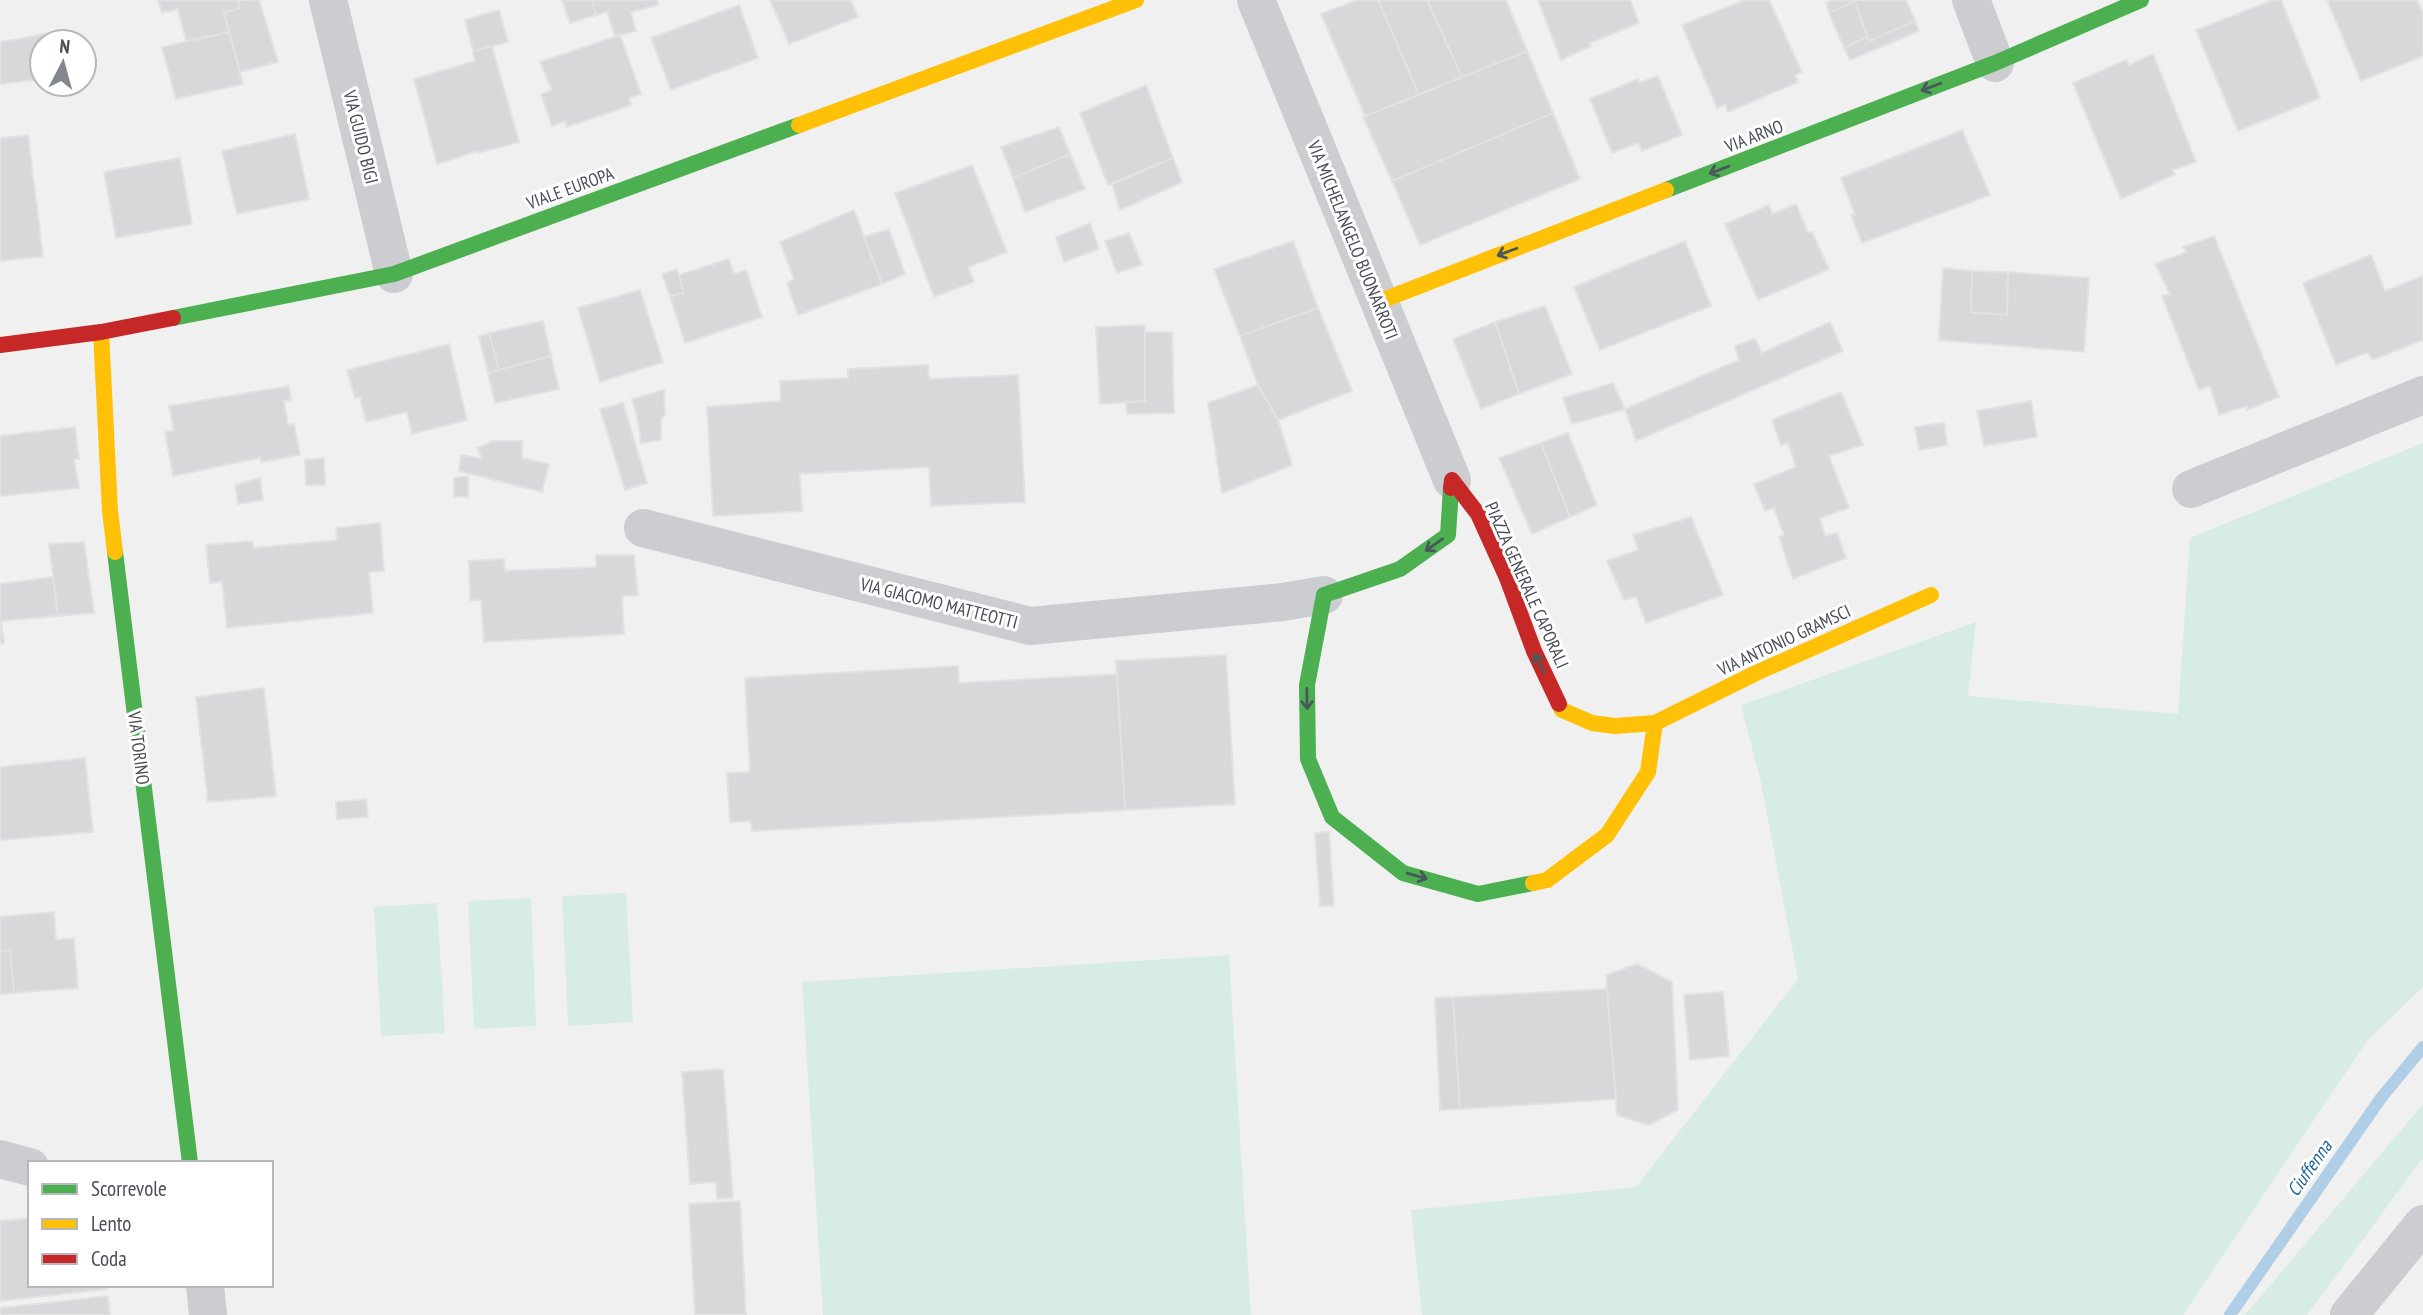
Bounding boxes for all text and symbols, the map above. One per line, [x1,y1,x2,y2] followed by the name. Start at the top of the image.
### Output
[28,28,98,98] north arrow
[58,34,71,59] text: N
[1921,82,1943,95] one-way arrow
[338,87,384,186] street label: VIA GUIDO BIGI
[1721,114,1786,158] street label: VIA ARNO
[1302,136,1403,343] street label: VIA MICHELANGELO BUONARROTI
[522,161,617,215] street label: VIALE EUROPA
[1709,164,1730,177] one-way arrow
[1496,247,1518,259] one-way arrow
[1480,498,1574,672] street label: PIAZZA GENERALE CAPORALI
[1425,538,1444,552] one-way arrow
[857,572,1020,634] street label: VIA GIACOMO MATTEOTTI
[1713,599,1854,681] street label: VIA ANTONIO GRAMSCI
[1532,653,1545,674] one-way arrow
[1301,687,1314,710] one-way arrow
[123,709,155,786] street label: VIA TORINO
[1406,871,1428,884] one-way arrow
[2281,1134,2338,1201] water label: Ciuffenna
[28,1161,273,1287] legend
[91,1175,167,1202] text: Scorrevole
[91,1210,131,1237] text: Lento
[91,1245,127,1272] text: Coda

